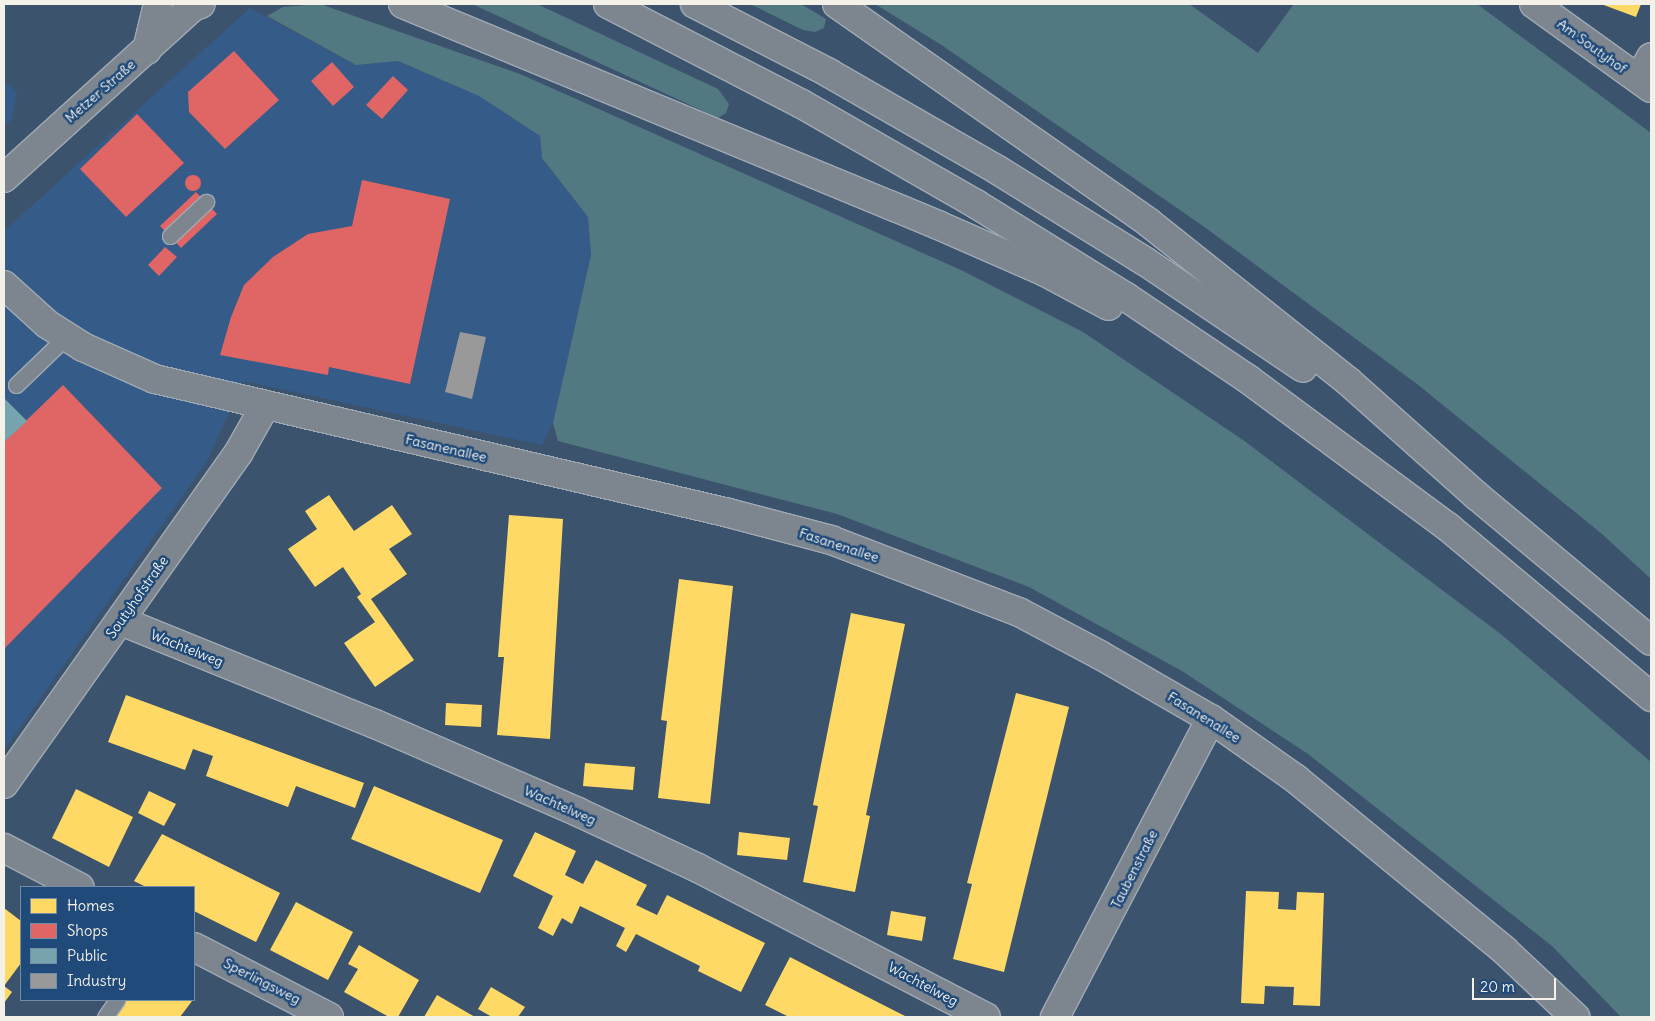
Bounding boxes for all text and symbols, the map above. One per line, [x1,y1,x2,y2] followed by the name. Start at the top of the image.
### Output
[1554,15,1630,77] street label: Am Soutyhof
[61,56,139,126] street label: Metzer Straße
[404,431,488,465] street label: Fasanenallee
[797,524,881,566] street label: Fasanenallee
[102,553,172,641] street label: Soutyhofstraße
[148,626,226,670] street label: Wachtelweg
[1164,688,1244,746] street label: Fasanenallee
[521,782,599,828] street label: Wachtelweg
[1107,827,1161,911] street label: Taubenstraße
[20,886,195,1001] legend
[67,896,114,915] text: Homes
[67,921,108,940] text: Shops
[67,946,107,965] text: Public
[221,954,303,1008] street label: Sperlingsweg
[885,959,961,1009] street label: Wachtelweg
[1475,968,1559,1000] scale bar
[67,971,126,990] text: Industry
[1480,977,1515,996] text: 20 m

